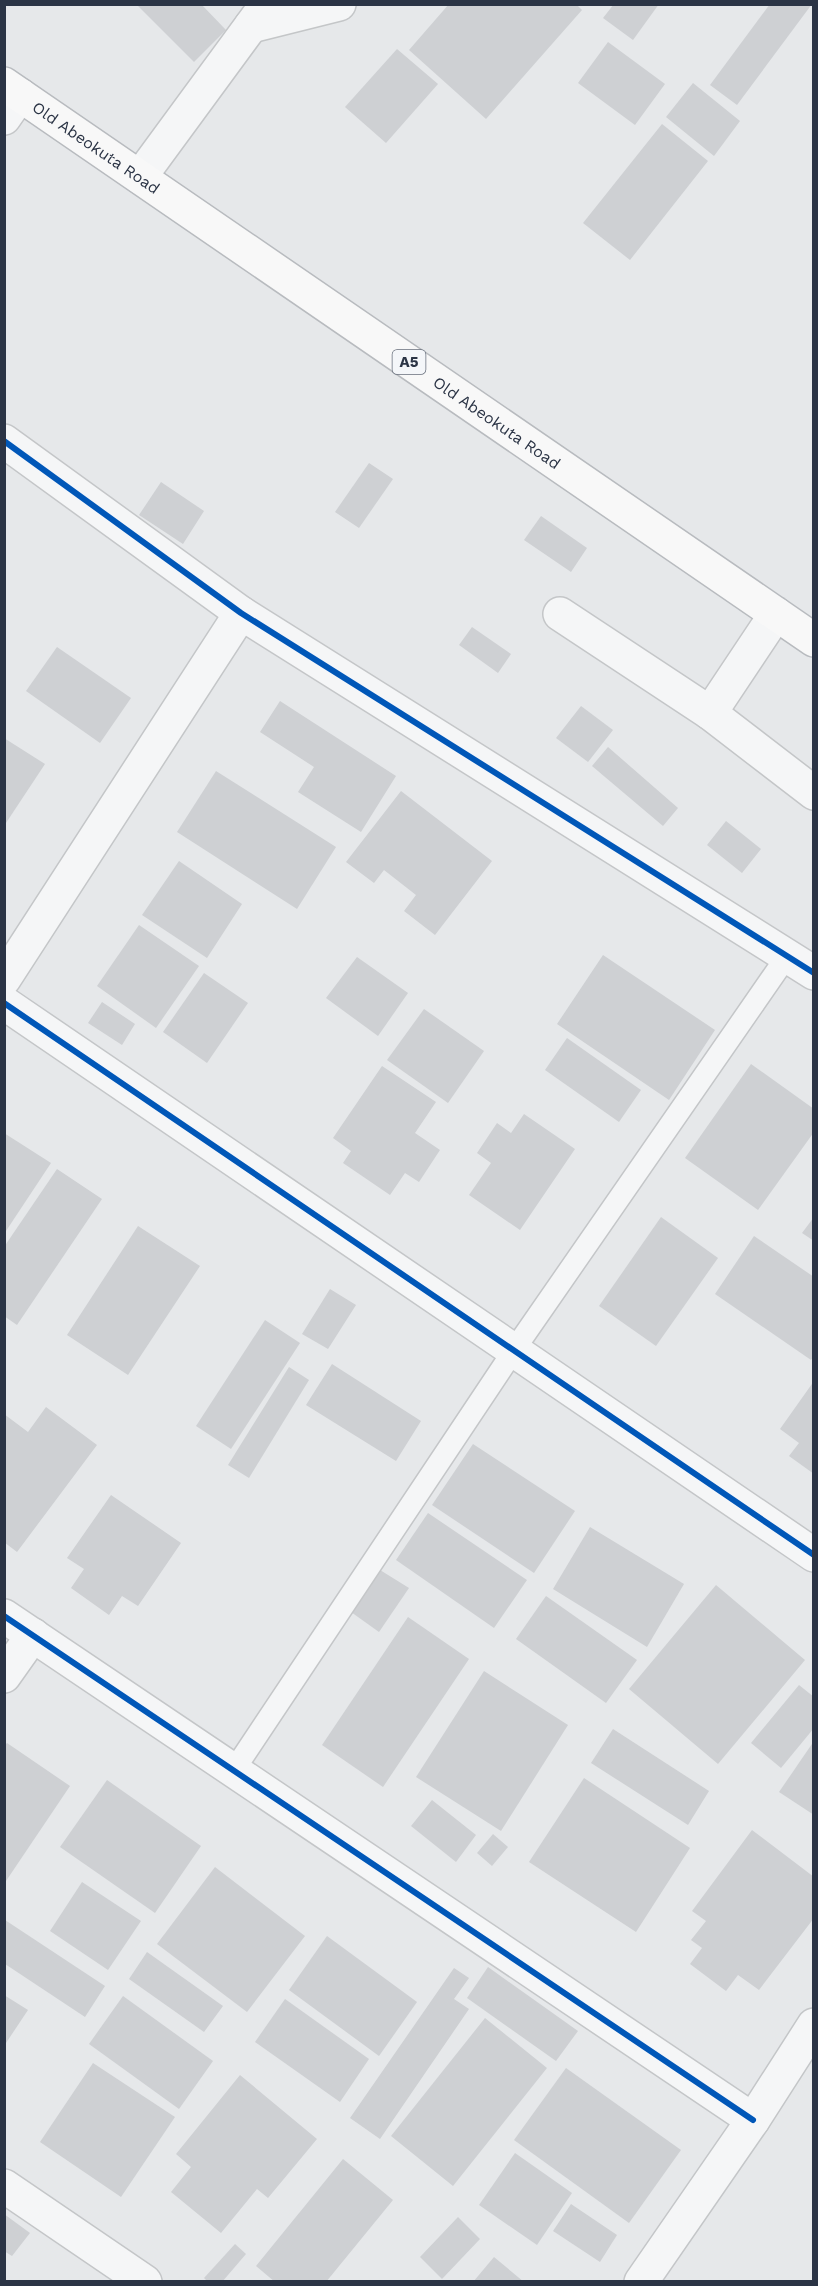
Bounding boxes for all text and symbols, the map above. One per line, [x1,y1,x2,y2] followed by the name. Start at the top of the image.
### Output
[29,97,163,198] street label: Old Abeokuta Road
[392,350,426,374] road number: A5
[429,373,564,473] street label: Old Abeokuta Road

